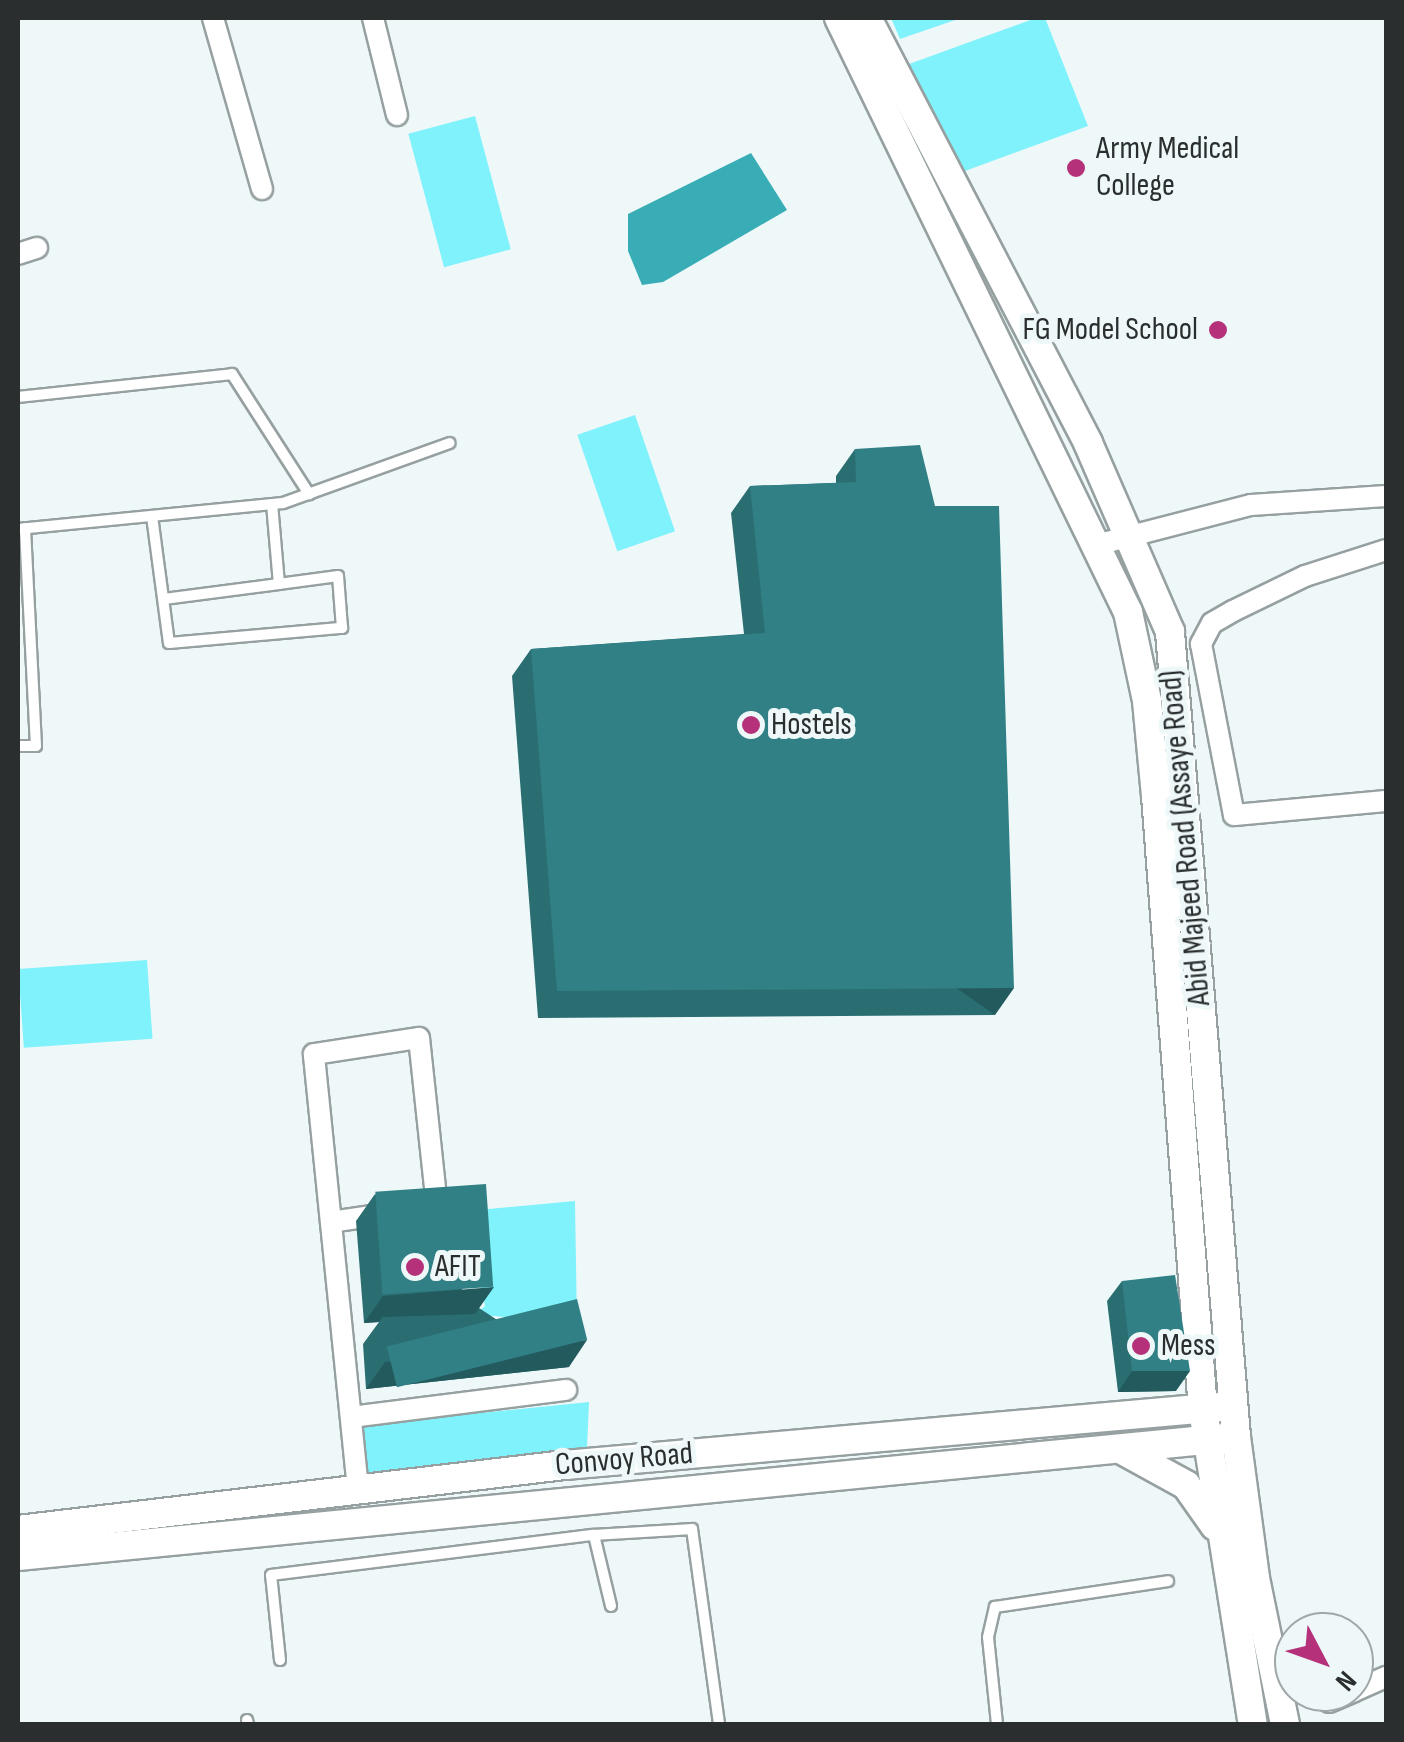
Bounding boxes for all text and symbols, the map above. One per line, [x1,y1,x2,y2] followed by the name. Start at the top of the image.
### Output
[1096,131,1239,206] place label: Army Medical College
[1065,157,1087,179] marker: Army Medical College
[1022,311,1198,349] place label: FG Model School
[1207,319,1229,341] marker: FG Model School
[1152,668,1220,1008] street label: Abid Majeed Road (Assaye Road)
[771,706,852,744] place label: Hostels
[740,714,762,736] marker: Hostels
[435,1248,481,1286] place label: AFIT
[404,1256,426,1278] marker: AFIT
[1161,1327,1215,1365] place label: Mess
[1130,1335,1152,1357] marker: Mess
[554,1435,694,1485] street label: Convoy Road
[1274,1612,1374,1712] north arrow
[1328,1664,1363,1697] text: N

